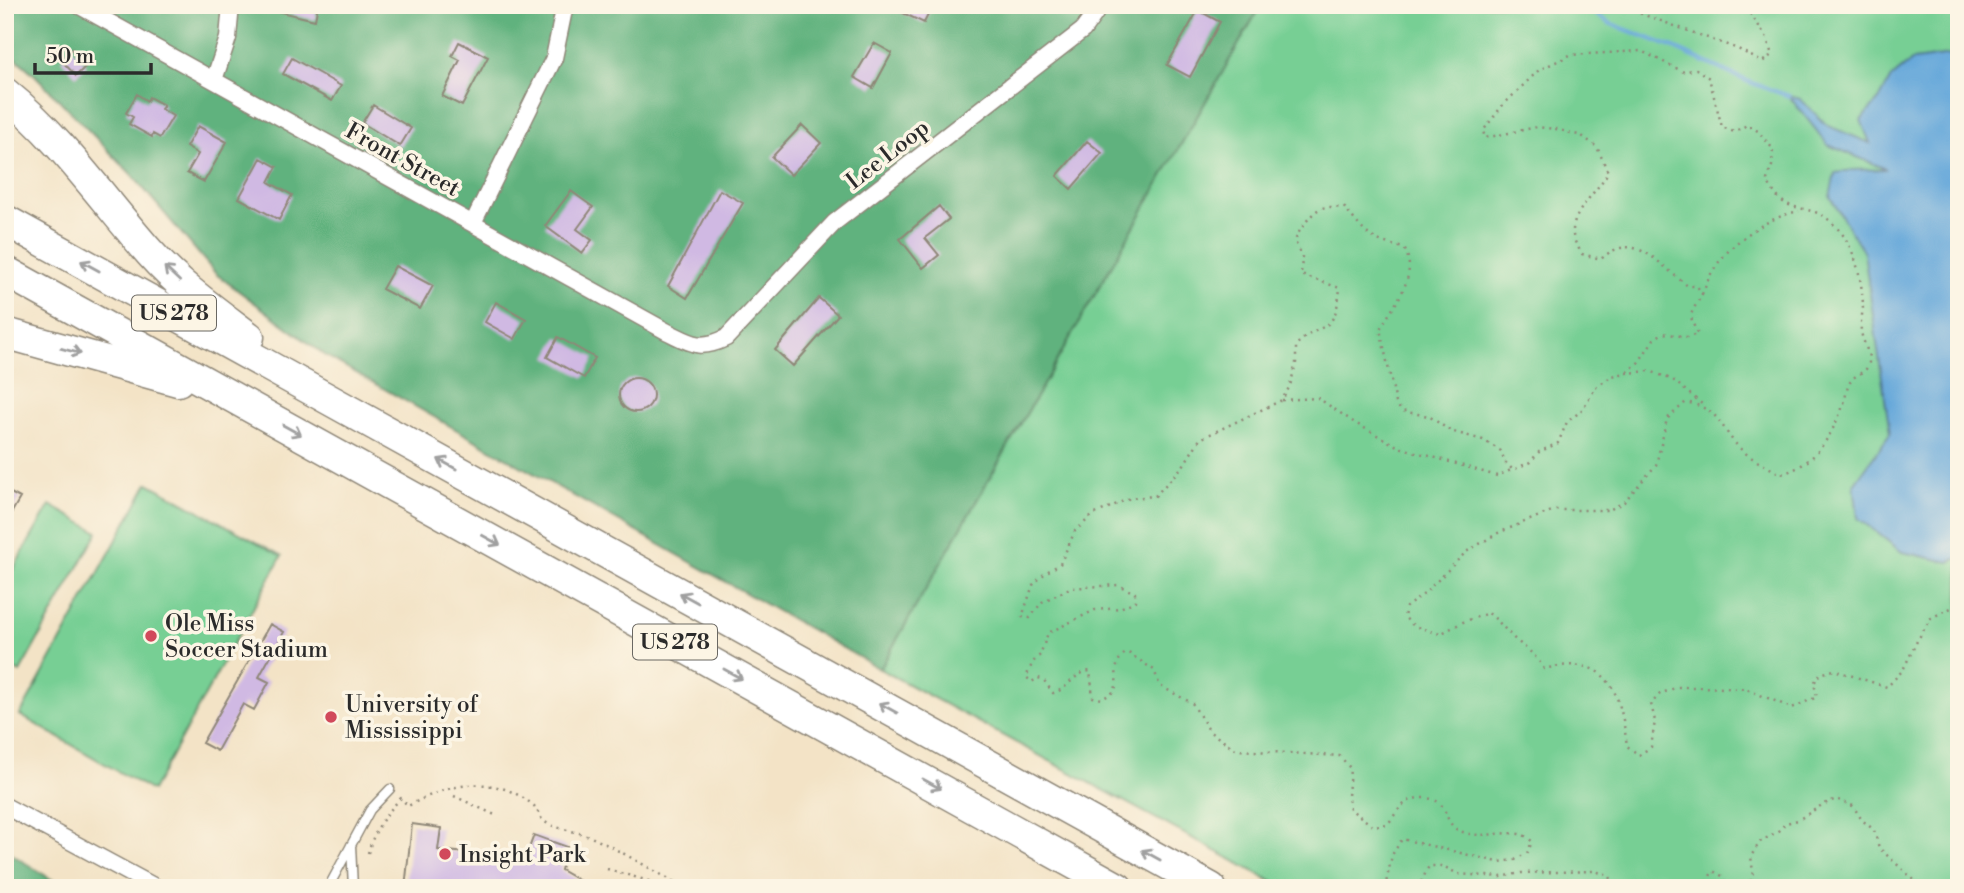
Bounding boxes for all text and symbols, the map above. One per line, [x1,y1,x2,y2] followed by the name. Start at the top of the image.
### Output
[35,32,150,76] scale bar
[46,44,94,70] text: 50 m
[841,114,935,196] street label: Lee Loop
[340,117,465,203] street label: Front Street
[80,259,100,273] one-way arrow
[164,266,181,283] one-way arrow
[132,296,216,330] road number: US 278
[59,345,82,358] one-way arrow
[281,423,301,437] one-way arrow
[438,457,458,471] one-way arrow
[480,533,500,547] one-way arrow
[680,591,700,605] one-way arrow
[165,610,328,664] place label: Ole Miss Soccer Stadium
[633,624,717,660] road number: US 278
[143,628,159,644] marker: Ole Miss Soccer Stadium
[722,667,742,681] one-way arrow
[345,691,479,745] place label: University of Mississippi
[878,701,899,715] one-way arrow
[323,709,339,725] marker: University of Mississippi
[921,777,941,791] one-way arrow
[459,841,586,869] place label: Insight Park
[437,846,453,862] marker: Insight Park
[1142,848,1162,862] one-way arrow

